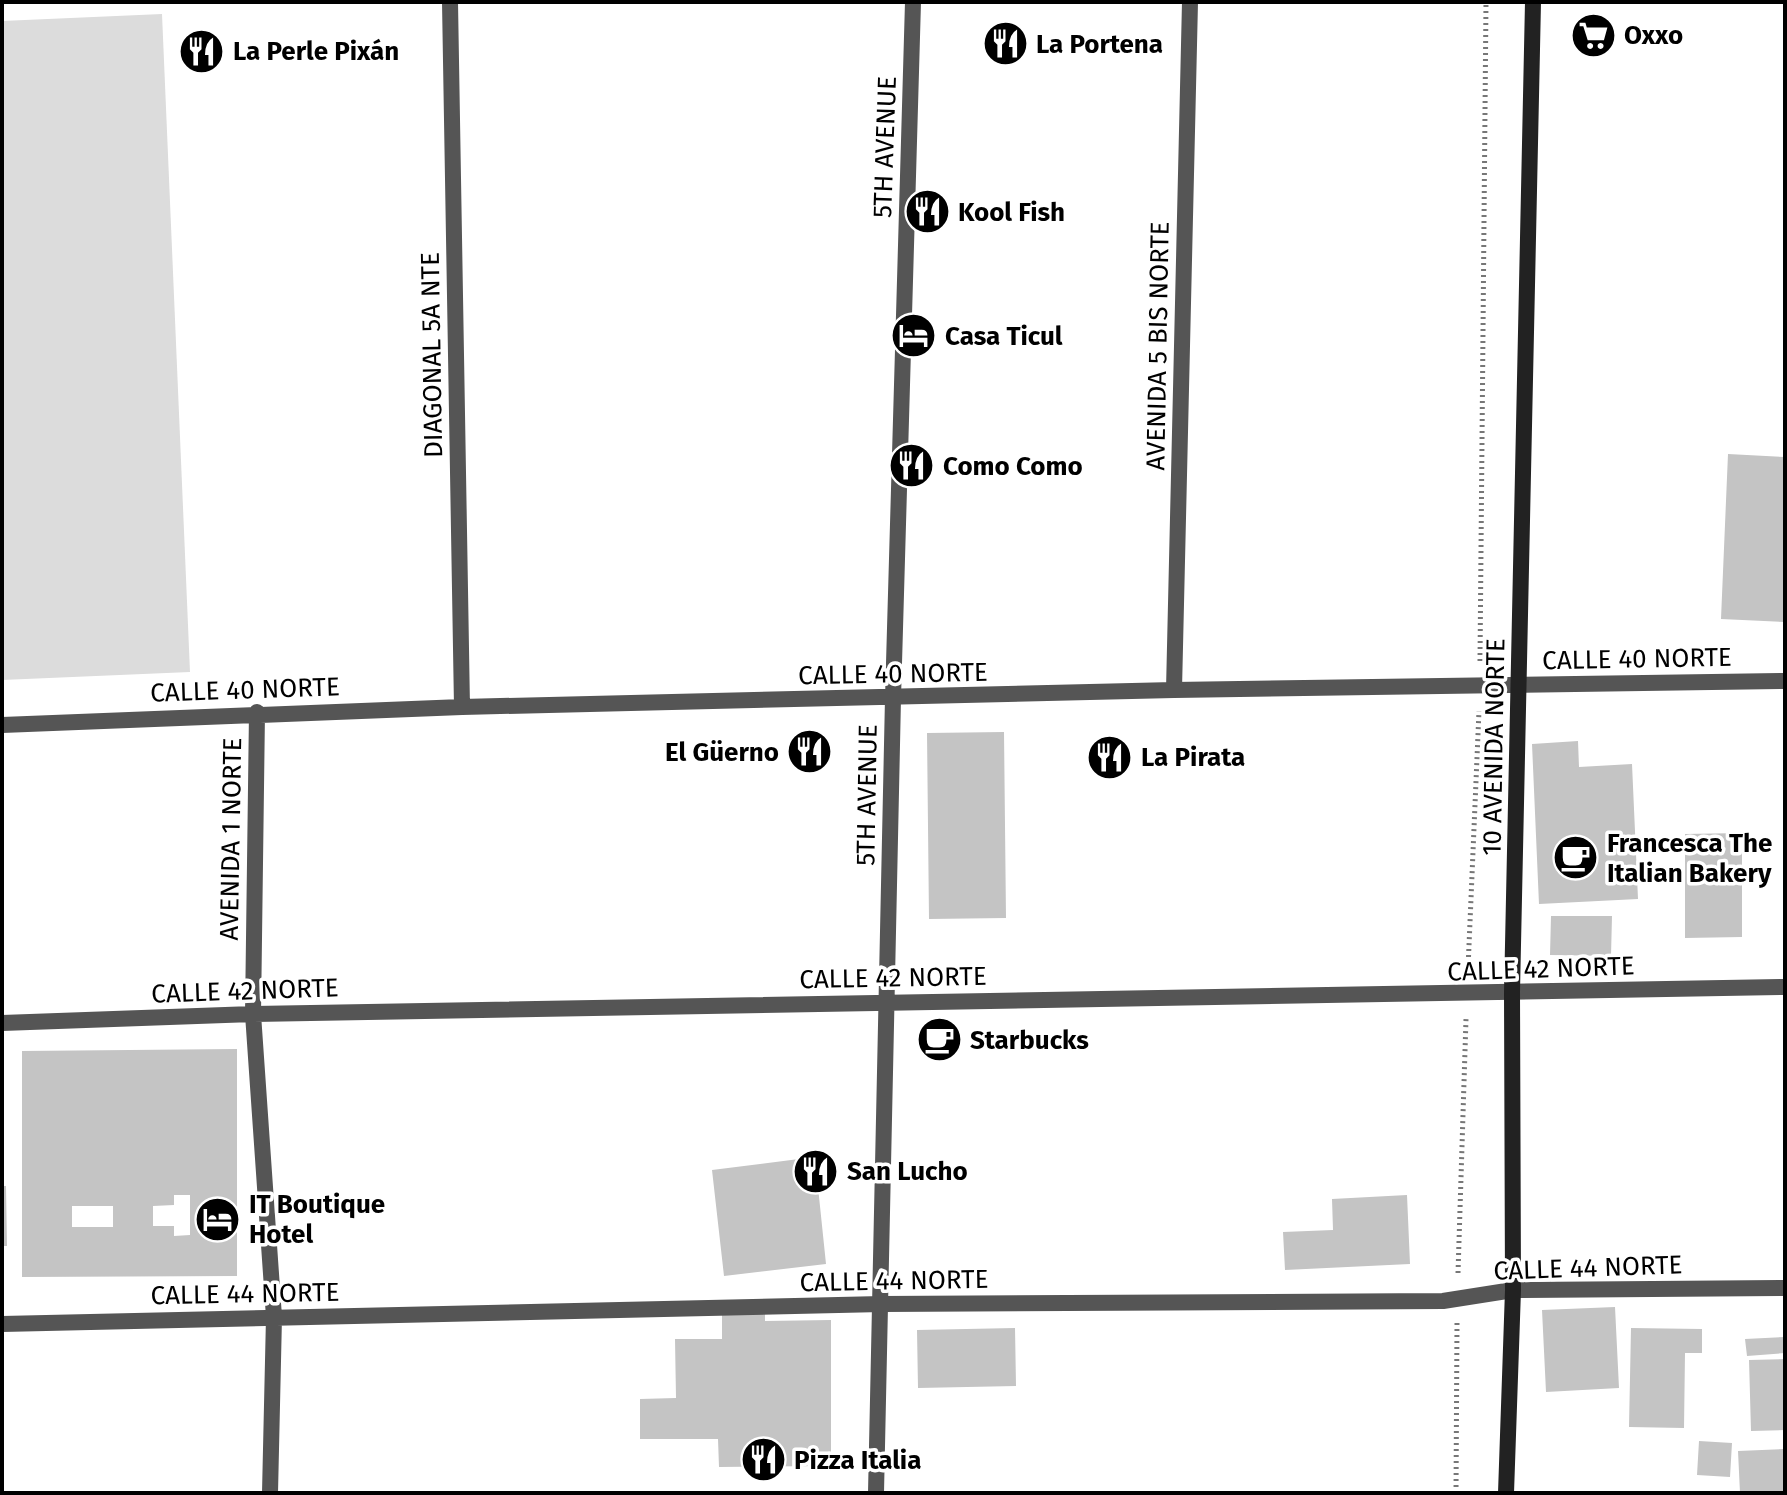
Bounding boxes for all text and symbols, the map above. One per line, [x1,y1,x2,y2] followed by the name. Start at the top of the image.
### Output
[1569,11,1617,59] supermarket icon: Oxxo
[981,20,1029,68] restaurant icon: La Portena
[1624,20,1683,51] place label: Oxxo
[178,27,226,75] restaurant icon: La Perle Pixán
[1036,29,1163,60] place label: La Portena
[233,36,399,67] place label: La Perle Pixán
[867,76,903,218] street label: 5TH AVENUE
[903,188,951,236] restaurant icon: Kool Fish
[958,197,1065,228] place label: Kool Fish
[1140,221,1176,471] street label: AVENIDA 5 BIS NORTE
[415,252,449,458] street label: DIAGONAL 5A NTE
[890,312,938,360] hotel icon: Casa Ticul
[945,321,1063,352] place label: Casa Ticul
[888,442,936,490] restaurant icon: Como Como
[943,451,1083,482] place label: Como Como
[1477,638,1511,856] street label: 10 AVENIDA NORTE
[1542,642,1732,676] street label: CALLE 40 NORTE
[798,657,988,691] street label: CALLE 40 NORTE
[150,671,340,709] street label: CALLE 40 NORTE
[850,724,884,866] street label: 5TH AVENUE
[786,728,834,776] restaurant icon: El Güerno
[1086,733,1134,781] restaurant icon: La Pirata
[214,737,248,941] street label: AVENIDA 1 NORTE
[665,737,779,768] place label: El Güerno
[1141,742,1245,773] place label: La Pirata
[1607,828,1772,889] place label: Francesca The Italian Bakery
[1552,834,1600,882] cafe icon: Francesca The Italian Bakery
[1447,950,1635,988] street label: CALLE 42 NORTE
[799,961,987,995] street label: CALLE 42 NORTE
[151,972,339,1010] street label: CALLE 42 NORTE
[915,1016,963,1064] cafe icon: Starbucks
[970,1025,1089,1056] place label: Starbucks
[792,1147,840,1195] restaurant icon: San Lucho
[847,1156,968,1187] place label: San Lucho
[249,1189,385,1250] place label: IT Boutique Hotel
[194,1195,242,1243] hotel icon: IT Boutique Hotel
[1493,1249,1683,1287] street label: CALLE 44 NORTE
[799,1264,989,1298] street label: CALLE 44 NORTE
[150,1277,340,1311] street label: CALLE 44 NORTE
[739,1436,787,1484] restaurant icon: Pizza Italia
[794,1445,921,1476] place label: Pizza Italia

